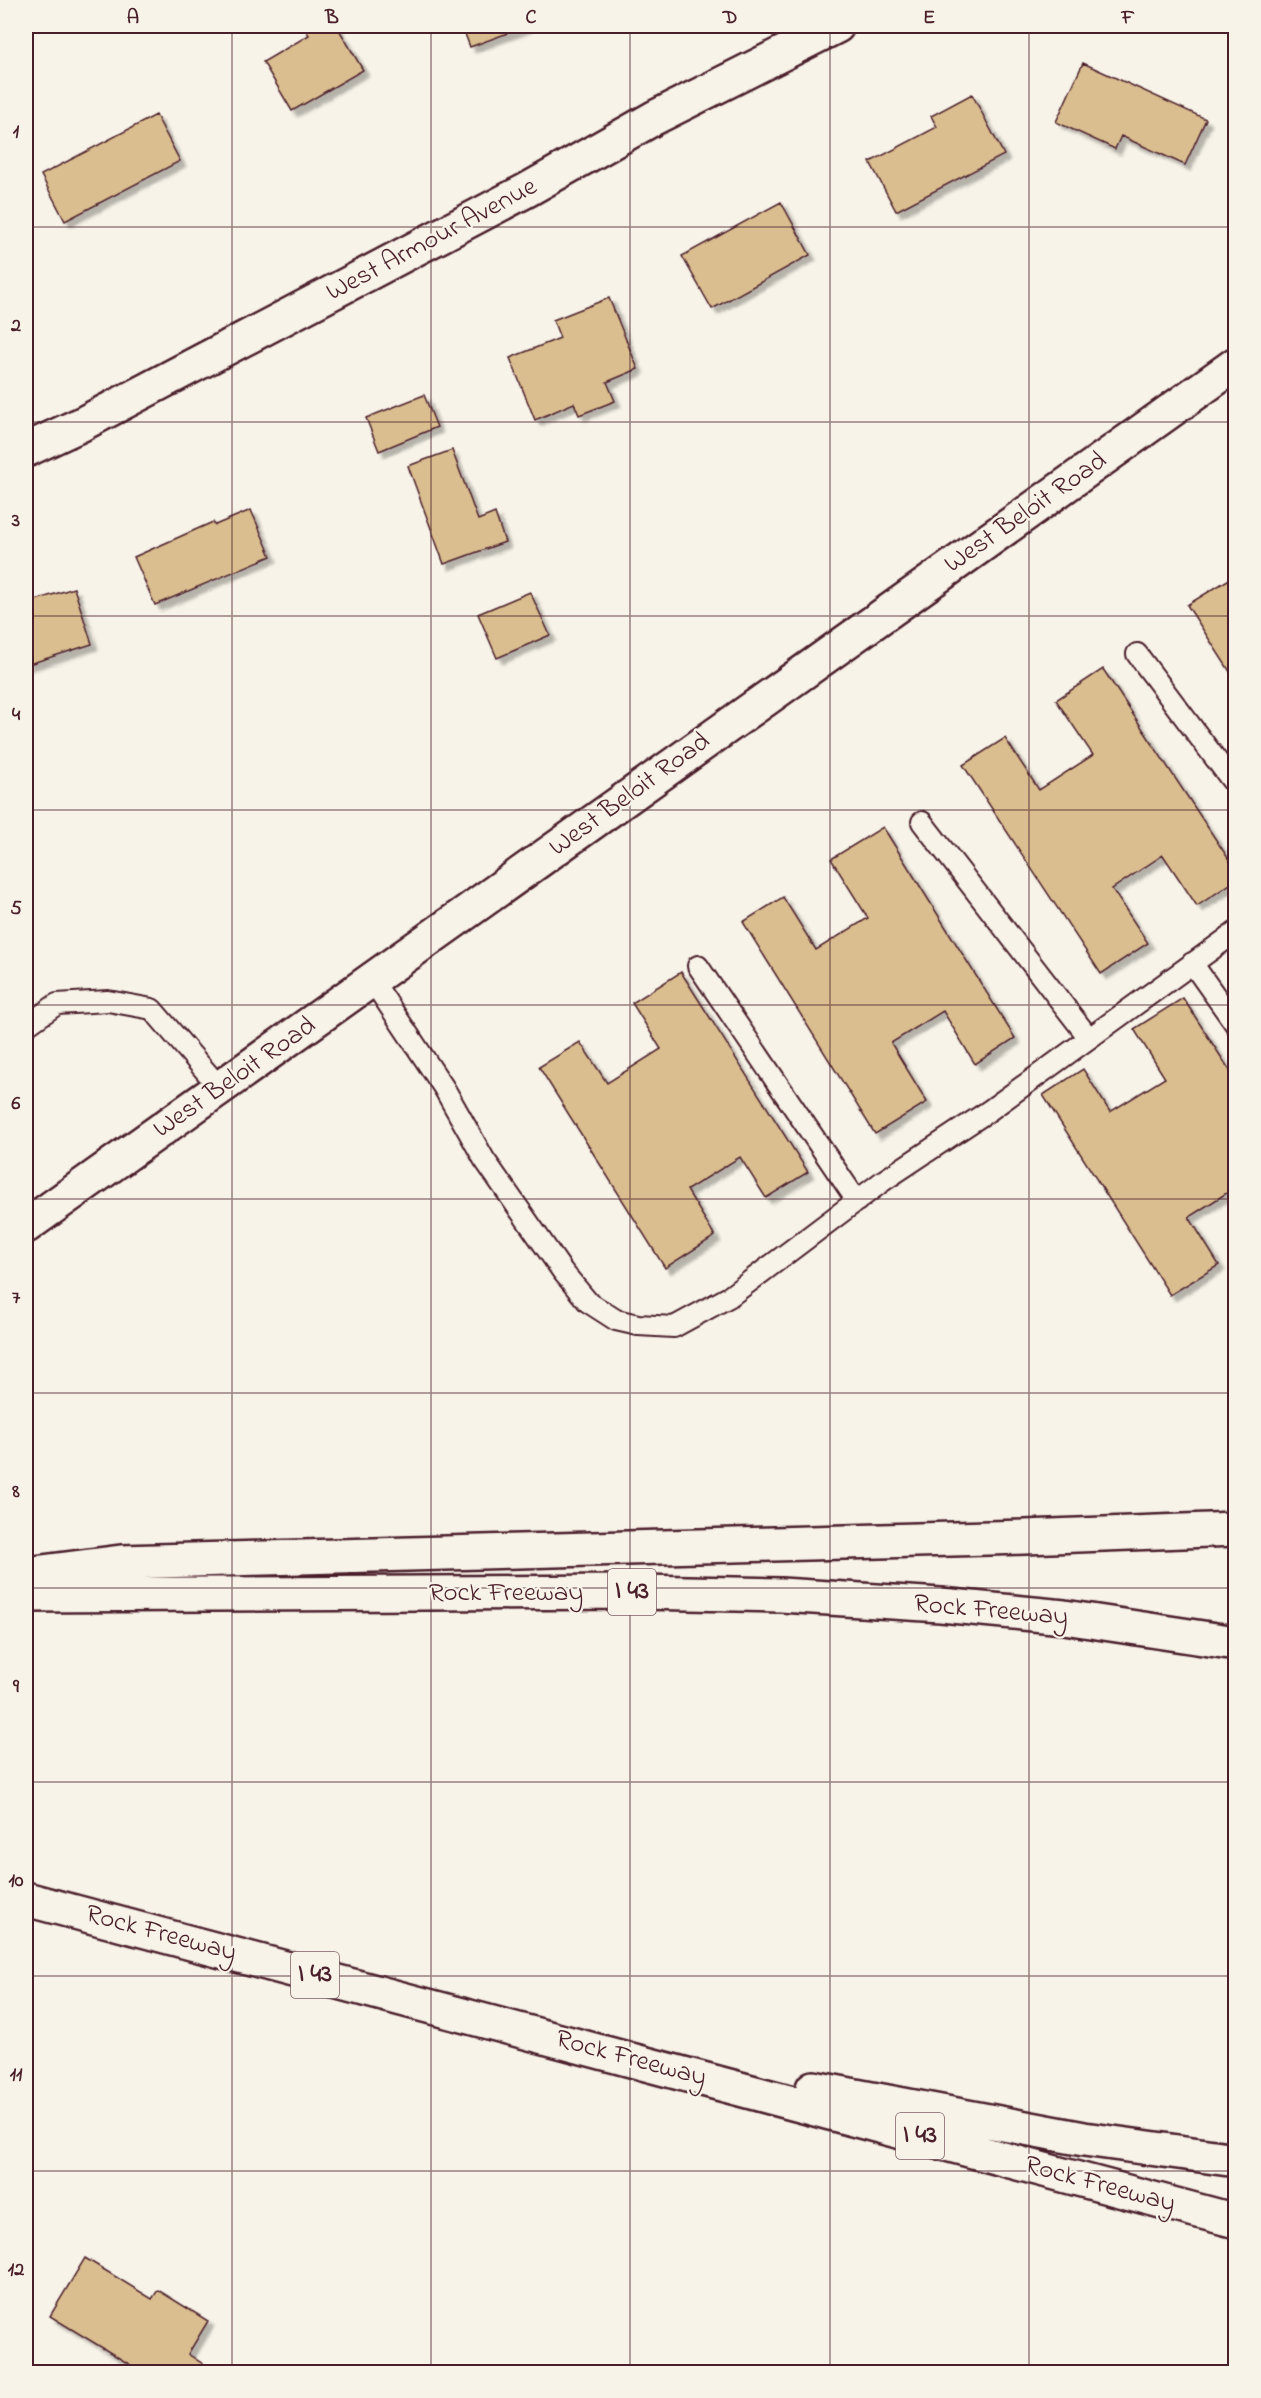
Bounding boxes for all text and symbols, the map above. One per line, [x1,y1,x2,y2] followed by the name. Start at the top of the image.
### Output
[127,4,139,33] text: A
[324,4,339,33] text: B
[526,4,537,33] text: C
[722,4,737,33] text: D
[923,4,935,33] text: E
[1121,4,1135,33] text: F
[13,118,20,147] text: 1
[320,167,545,312] street label: West Armour Avenue
[10,312,21,341] text: 2
[937,442,1115,584] street label: West Beloit Road
[11,507,20,536] text: 3
[12,701,21,730] text: 4
[541,723,719,867] street label: West Beloit Road
[10,895,22,924] text: 5
[146,1007,324,1149] street label: West Beloit Road
[12,1090,21,1119] text: 6
[12,1284,21,1313] text: 7
[11,1478,20,1507] text: 8
[608,1569,656,1615] road number: I 43
[429,1574,583,1613] street label: Rock Freeway
[912,1585,1070,1637] street label: Rock Freeway
[12,1673,20,1702] text: 9
[9,1867,24,1896] text: 10
[81,1895,241,1973] street label: Rock Freeway
[291,1952,339,1998] road number: I 43
[551,2020,711,2098] street label: Rock Freeway
[10,2061,23,2090] text: 11
[896,2113,944,2159] road number: I 43
[1020,2146,1180,2224] street label: Rock Freeway
[8,2256,24,2285] text: 12

